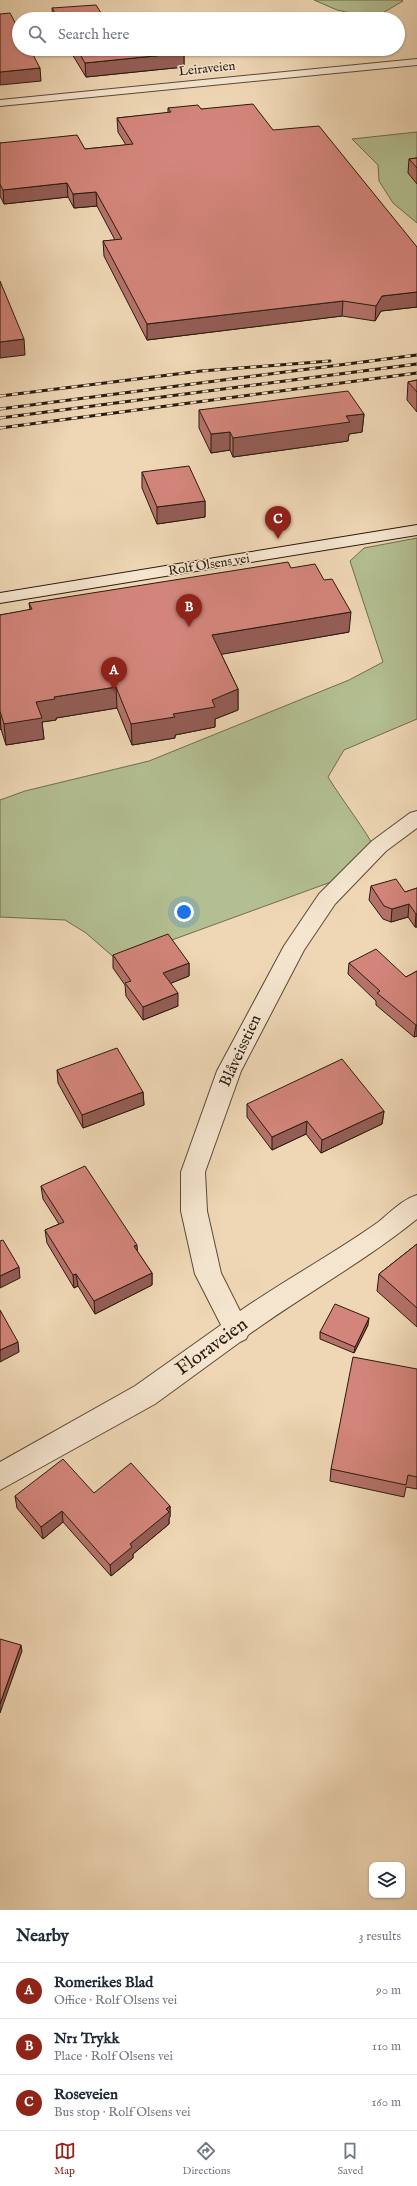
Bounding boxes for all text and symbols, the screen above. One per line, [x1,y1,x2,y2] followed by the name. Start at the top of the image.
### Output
[12,12,405,56] search box
[26,23,48,45] icon: search
[58,25,129,44] text: Search here
[178,58,236,80] street label: Leiraveien
[265,506,291,539] pin: C
[167,550,251,580] street label: Rolf Olsens vei
[176,594,202,627] pin: B
[101,657,127,690] pin: A
[174,902,194,922] your location
[216,1011,267,1090] street label: Blåveisstien
[171,1313,253,1381] street label: Floraveien
[369,1862,405,1898] map controls
[369,1862,405,1898] button: layers
[16,1926,69,1947] text: Nearby
[359,1928,401,1945] text: 3 results
[54,1973,153,1992] text: Romerikes Blad
[25,1982,33,1999] text: A
[376,1982,401,1999] text: 90 m
[54,1992,177,2009] text: Office · Rolf Olsens vei
[54,2029,119,2048] text: Nr1 Trykk
[25,2038,33,2055] text: B
[372,2038,401,2055] text: 110 m
[54,2048,173,2065] text: Place · Rolf Olsens vei
[54,2085,118,2104] text: Roseveien
[24,2094,34,2111] text: C
[371,2094,401,2111] text: 160 m
[54,2104,191,2121] text: Bus stop · Rolf Olsens vei
[54,2140,76,2178] tab: Map
[183,2140,230,2178] tab: Directions
[337,2140,363,2178] tab: Saved

